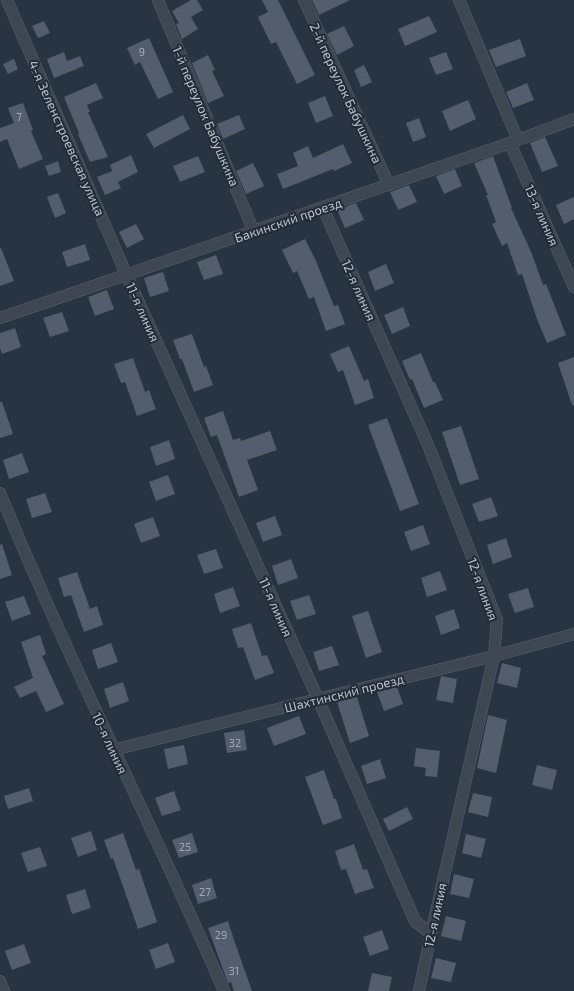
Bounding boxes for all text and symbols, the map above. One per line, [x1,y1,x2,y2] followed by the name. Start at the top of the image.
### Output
[306,20,386,166] street label: 2-й переулок Бабушкина
[169,43,243,189] street label: 1-й переулок Бабушкина
[139,45,145,58] house number: 9
[25,58,109,218] street label: 4-я Зеленстроевская улица
[16,110,22,123] house number: 7
[521,182,563,248] street label: 13-я линия
[232,194,344,246] street label: Бакинский проезд
[338,257,380,323] street label: 12-я линия
[123,280,163,344] street label: 11-я линия
[464,556,502,622] street label: 12-я линия
[256,575,296,639] street label: 11-я линия
[283,670,406,716] street label: Шахтинский проезд
[89,710,131,776] street label: 10-я линия
[229,736,241,749] house number: 32
[179,840,191,853] house number: 25
[420,881,450,949] street label: 12-я линия
[199,885,211,898] house number: 27
[215,928,227,941] house number: 29
[229,964,239,977] house number: 31

